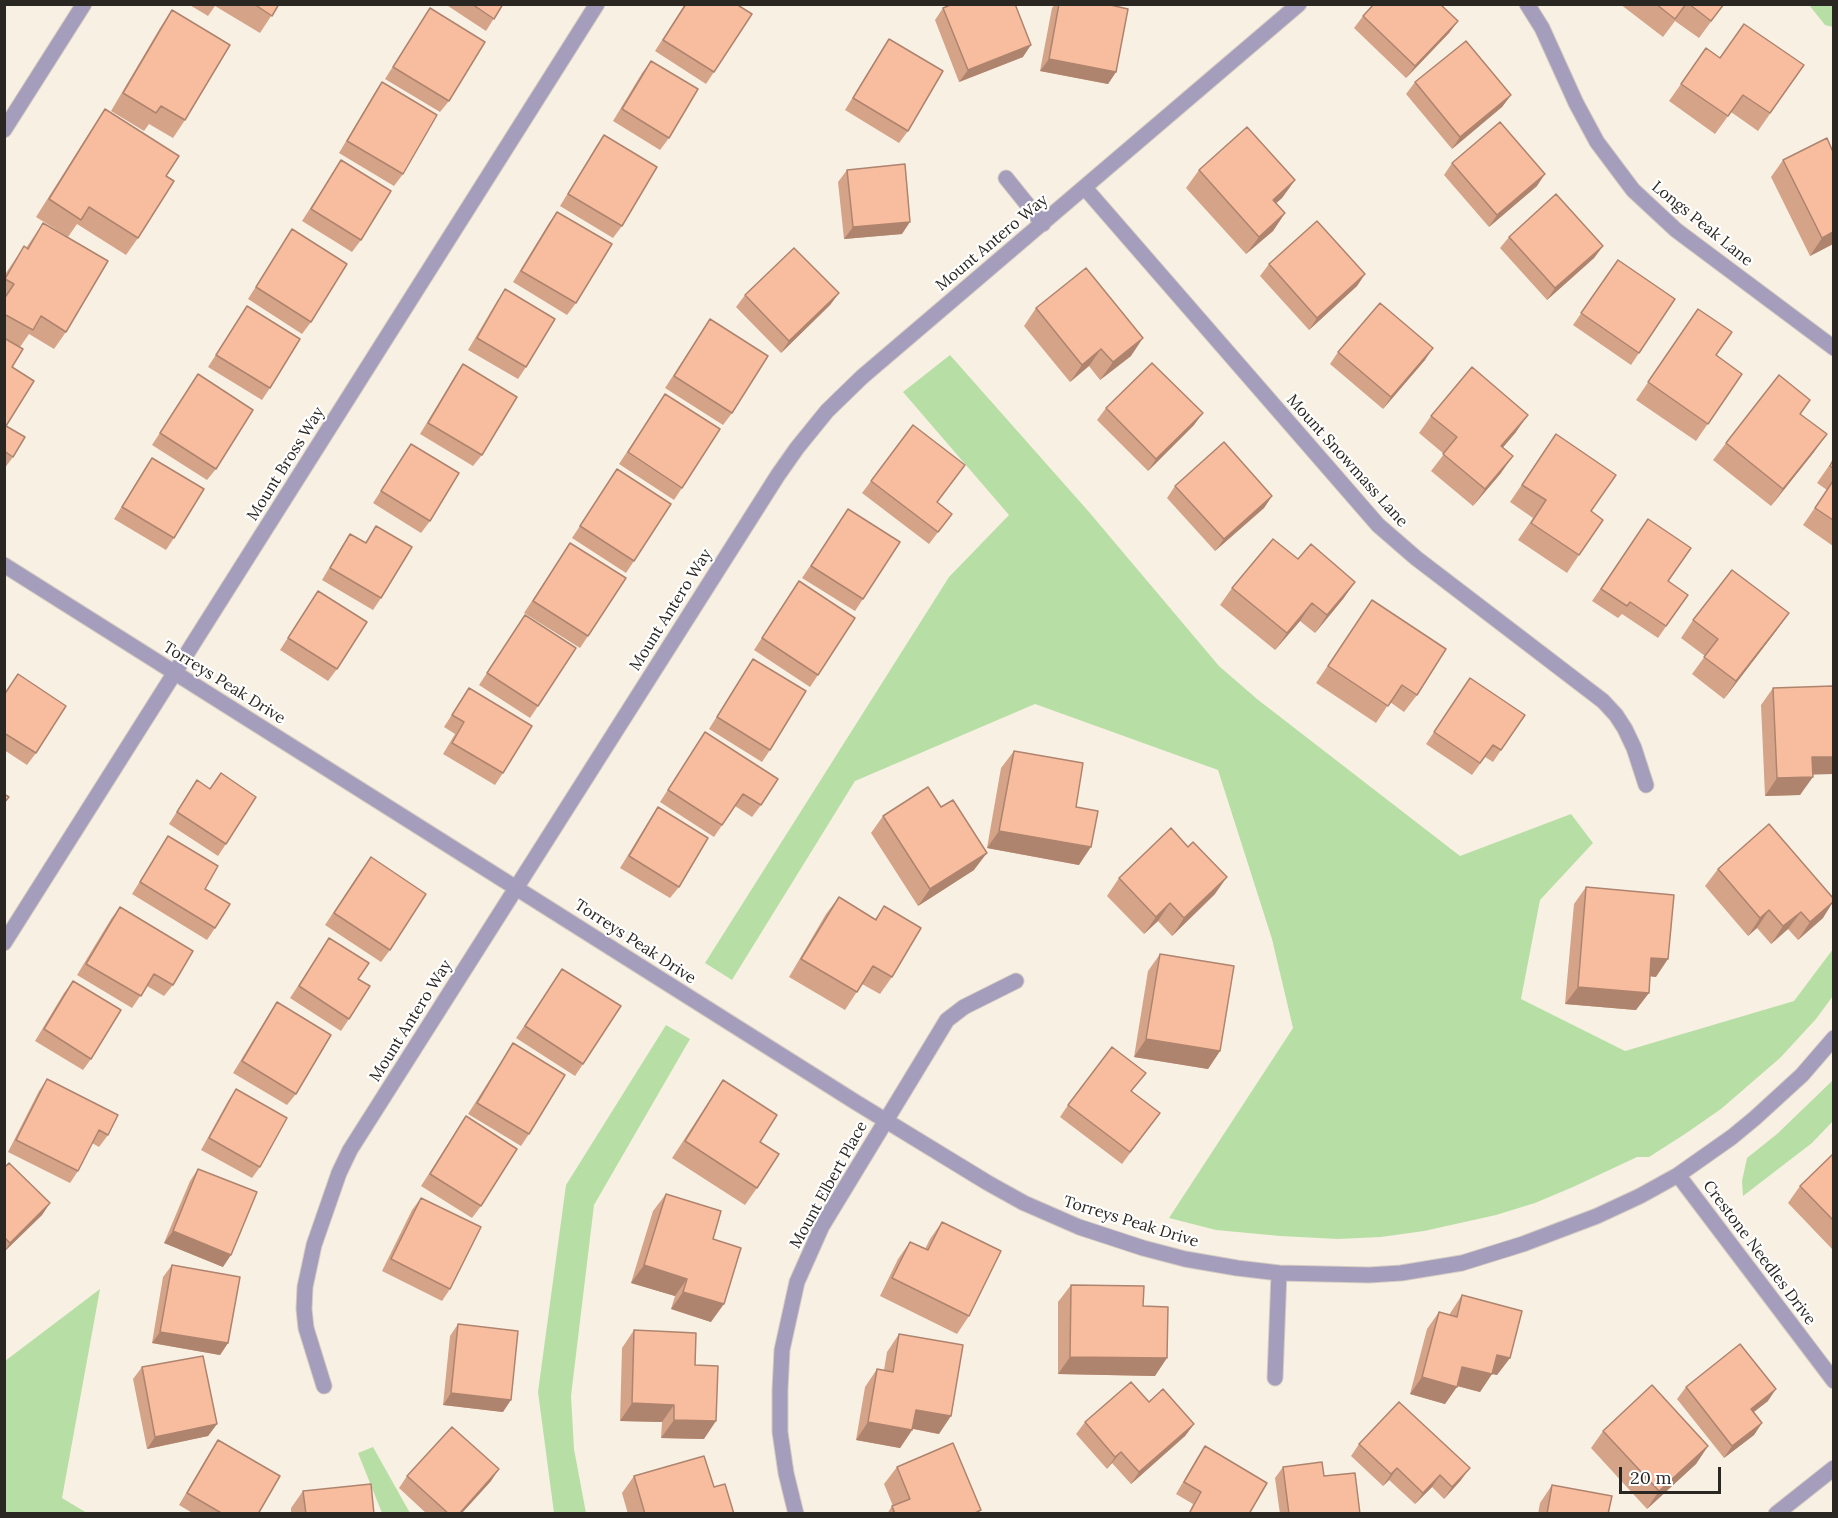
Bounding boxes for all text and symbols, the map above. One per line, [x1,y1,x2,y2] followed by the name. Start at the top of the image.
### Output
[1648,177,1756,271] street label: Longs Peak Lane
[932,191,1052,295] street label: Mount Antero Way
[1282,391,1412,531] street label: Mount Snowmass Lane
[243,404,329,524] street label: Mount Bross Way
[626,545,716,675] street label: Mount Antero Way
[159,638,289,728] street label: Torreys Peak Drive
[571,896,699,988] street label: Torreys Peak Drive
[366,956,456,1086] street label: Mount Antero Way
[786,1118,872,1252] street label: Mount Elbert Place
[1698,1177,1820,1329] street label: Crestone Needles Drive
[1061,1192,1201,1252] street label: Torreys Peak Drive
[1622,1455,1724,1493] scale bar
[1630,1466,1672,1489] text: 20 m

